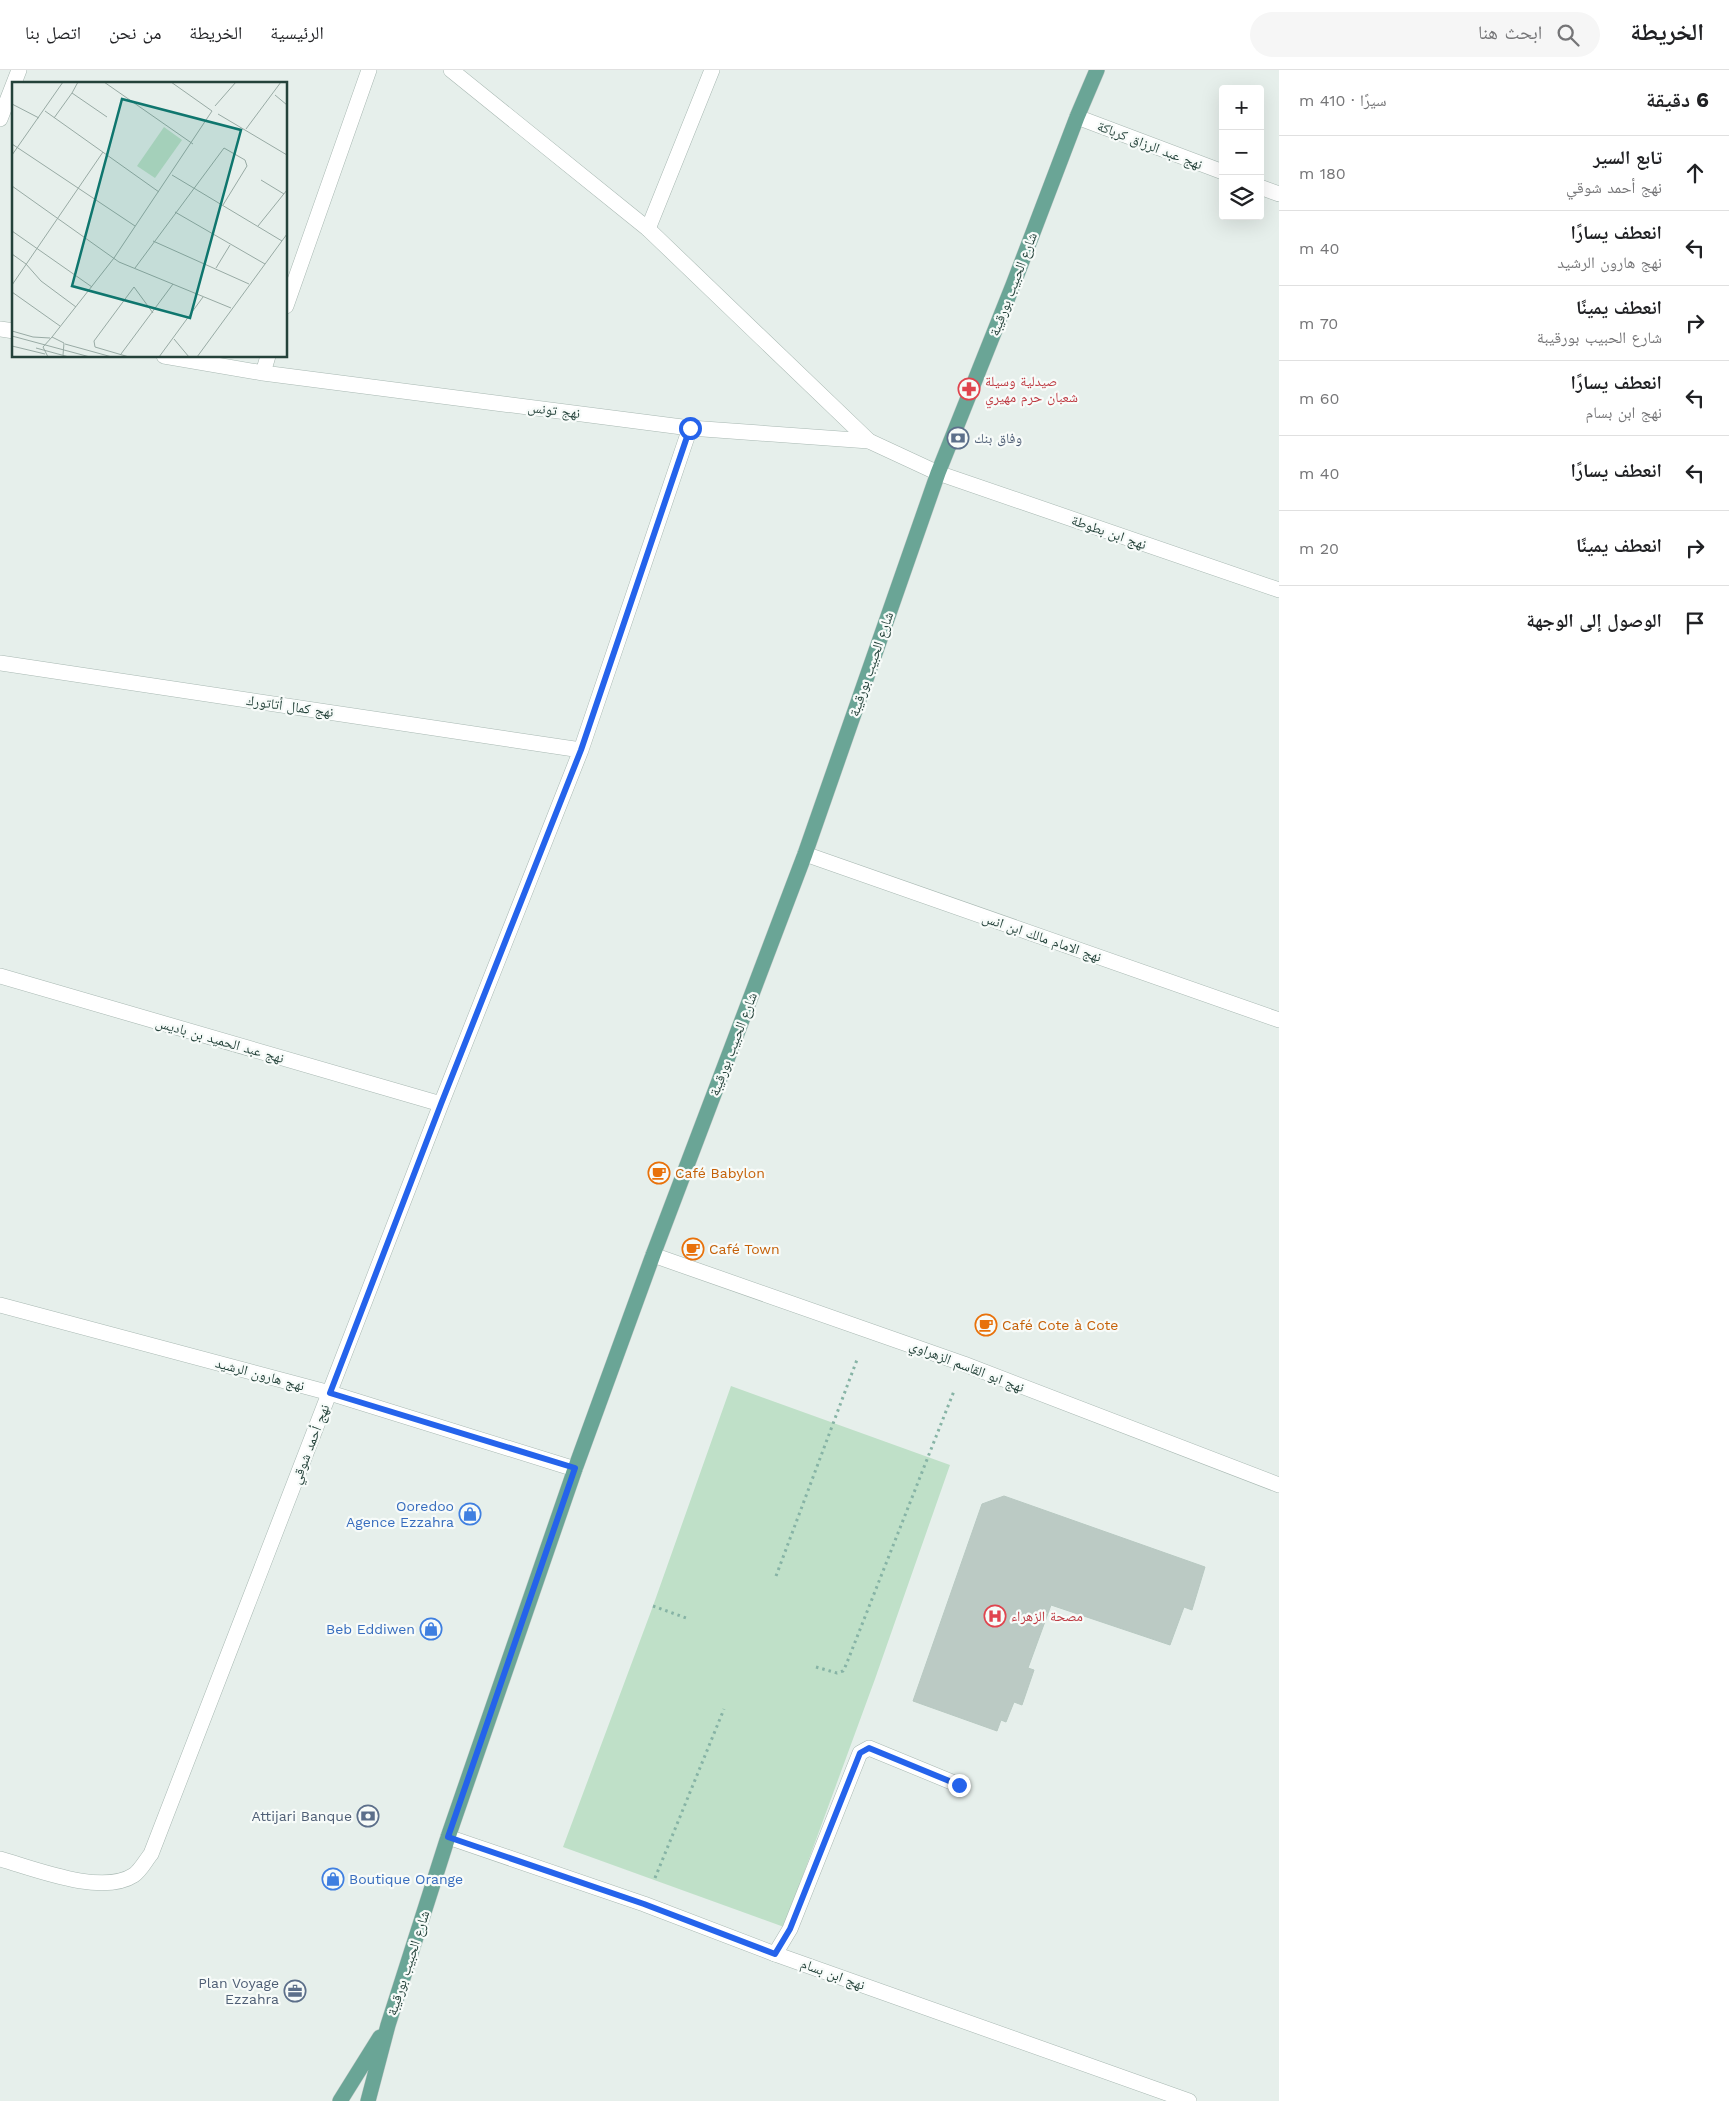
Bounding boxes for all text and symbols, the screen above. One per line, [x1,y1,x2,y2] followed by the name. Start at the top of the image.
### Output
[1250,12,1600,57] search box
[1630,18,1704,46] text: الخريطة
[1478,21,1542,44] text: ابحث هنا
[1554,21,1582,49] icon: search
[25,22,81,43] text: اتصل بنا
[109,22,161,43] text: من نحن
[189,22,242,43] text: الخريطة
[270,22,324,43] text: الرئيسية
[12,82,288,358] inset map
[1219,85,1264,220] map controls
[1219,85,1264,130] button: +
[1646,87,1709,112] text: 6 دقيقة
[1299,91,1387,110] text: سيرًا · 410 m
[1094,118,1205,174] street label: نهج عبد الرزاق كرباكة
[1219,130,1264,175] button: −
[1593,146,1662,169] text: تابع السير
[1681,159,1709,187] icon: ahead
[1299,164,1346,183] text: 180 m
[1219,175,1264,220] button: layers
[1566,178,1662,197] text: نهج أحمد شوقي
[1570,221,1662,244] text: انعطف يسارًا
[986,230,1042,339] street label: شارع الحبيب بورقيبة
[1681,234,1709,262] icon: left
[1299,239,1339,258] text: 40 m
[1557,253,1662,272] text: نهج هارون الرشيد
[1576,296,1662,319] text: انعطف يمينًا
[1681,309,1709,337] icon: right
[1299,314,1338,333] text: 70 m
[1537,328,1662,347] text: شارع الحبيب بورقيبة
[1570,371,1662,394] text: انعطف يسارًا
[985,373,1078,409] place label: صيدلية وسيلة شعبان حرم مهيري
[957,377,981,401] pharmacy icon: صيدلية وسيلة شعبان حرم مهيري
[1681,384,1709,412] icon: left
[1299,389,1339,408] text: 60 m
[527,399,581,423] street label: نهج تونس
[1585,403,1662,422] text: نهج ابن بسام
[679,417,702,440] route start
[946,426,970,450] bank icon: وفاق بنك
[974,430,1022,447] place label: وفاق بنك
[1570,459,1662,482] text: انعطف يسارًا
[1681,459,1709,487] icon: left
[1299,464,1339,483] text: 40 m
[1069,512,1149,554] street label: نهج ابن بطوطة
[1576,534,1662,557] text: انعطف يمينًا
[1681,534,1709,562] icon: right
[1299,539,1339,558] text: 20 m
[1526,609,1662,632] text: الوصول إلى الوجهة
[1681,609,1709,637] icon: arrive
[846,610,898,719] street label: شارع الحبيب بورقيبة
[245,692,335,722] street label: نهج كمال أتاتورك
[980,909,1104,967] street label: نهج الامام مالك ابن انس
[706,990,762,1099] street label: شارع الحبيب بورقيبة
[153,1014,286,1068] street label: نهج عبد الحميد بن باديس
[647,1161,671,1185] cafe icon: Café Babylon
[675,1165,765,1181] place label: Café Babylon
[681,1237,705,1261] cafe icon: Café Town
[709,1241,780,1257] place label: Café Town
[974,1313,998,1337] cafe icon: Café Cote à Cote
[1002,1317,1118,1333] place label: Café Cote à Cote
[906,1337,1027,1399] street label: نهج ابو القاسم الزهراوي
[213,1354,307,1396] street label: نهج هارون الرشيد
[287,1402,336,1487] street label: نهج أحمد شوقي
[346,1498,454,1530] place label: Ooredoo Agence Ezzahra
[458,1502,482,1526] shop icon: Ooredoo Agence Ezzahra
[983,1604,1007,1628] hospital icon: مصحة الزهراء
[1011,1608,1083,1625] place label: مصحة الزهراء
[419,1617,443,1641] shop icon: Beb Eddiwen
[326,1621,415,1637] place label: Beb Eddiwen
[948,1774,971,1797] route end
[356,1804,380,1828] bank icon: Attijari Banque
[252,1808,352,1824] place label: Attijari Banque
[321,1867,345,1891] shop icon: Boutique Orange
[349,1871,463,1887] place label: Boutique Orange
[383,1908,434,2018] street label: شارع الحبيب بورقيبة
[798,1955,867,1995] street label: نهج ابن بسام
[198,1975,279,2007] place label: Plan Voyage Ezzahra
[283,1979,307,2003] office icon: Plan Voyage Ezzahra

